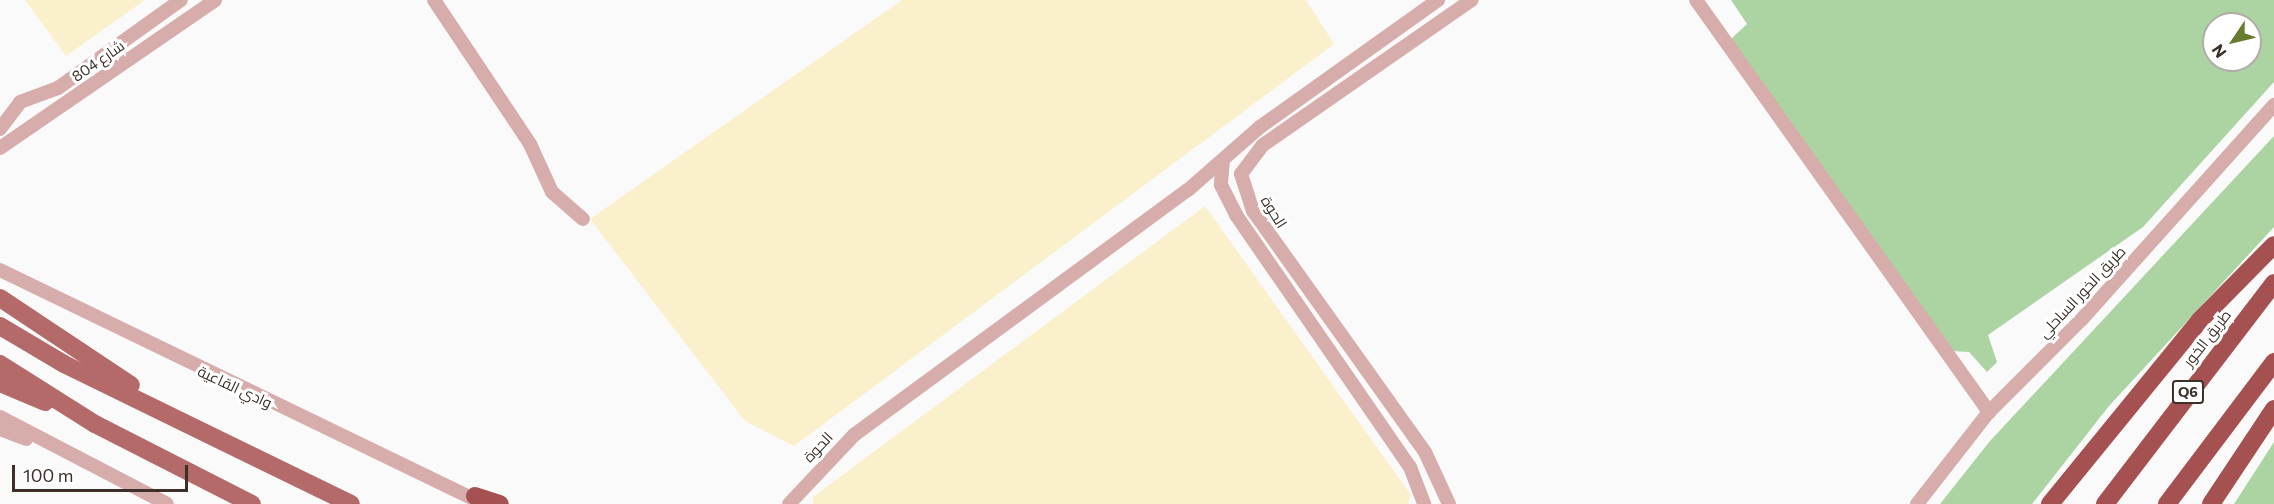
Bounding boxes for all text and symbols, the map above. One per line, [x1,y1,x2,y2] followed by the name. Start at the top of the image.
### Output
[2202,12,2262,72] north arrow
[68,36,128,86] street label: شارع 804
[2207,41,2230,62] text: N
[1257,193,1291,231] street label: الحوة
[2035,242,2129,342] street label: طريق الخور الساحلي
[2179,306,2235,370] street label: طريق الخور
[195,362,275,412] street label: وادي القاعية
[2172,381,2204,403] road number: Q6
[800,428,836,466] street label: الحوة
[15,453,190,491] scale bar
[23,464,73,486] text: 100 m

